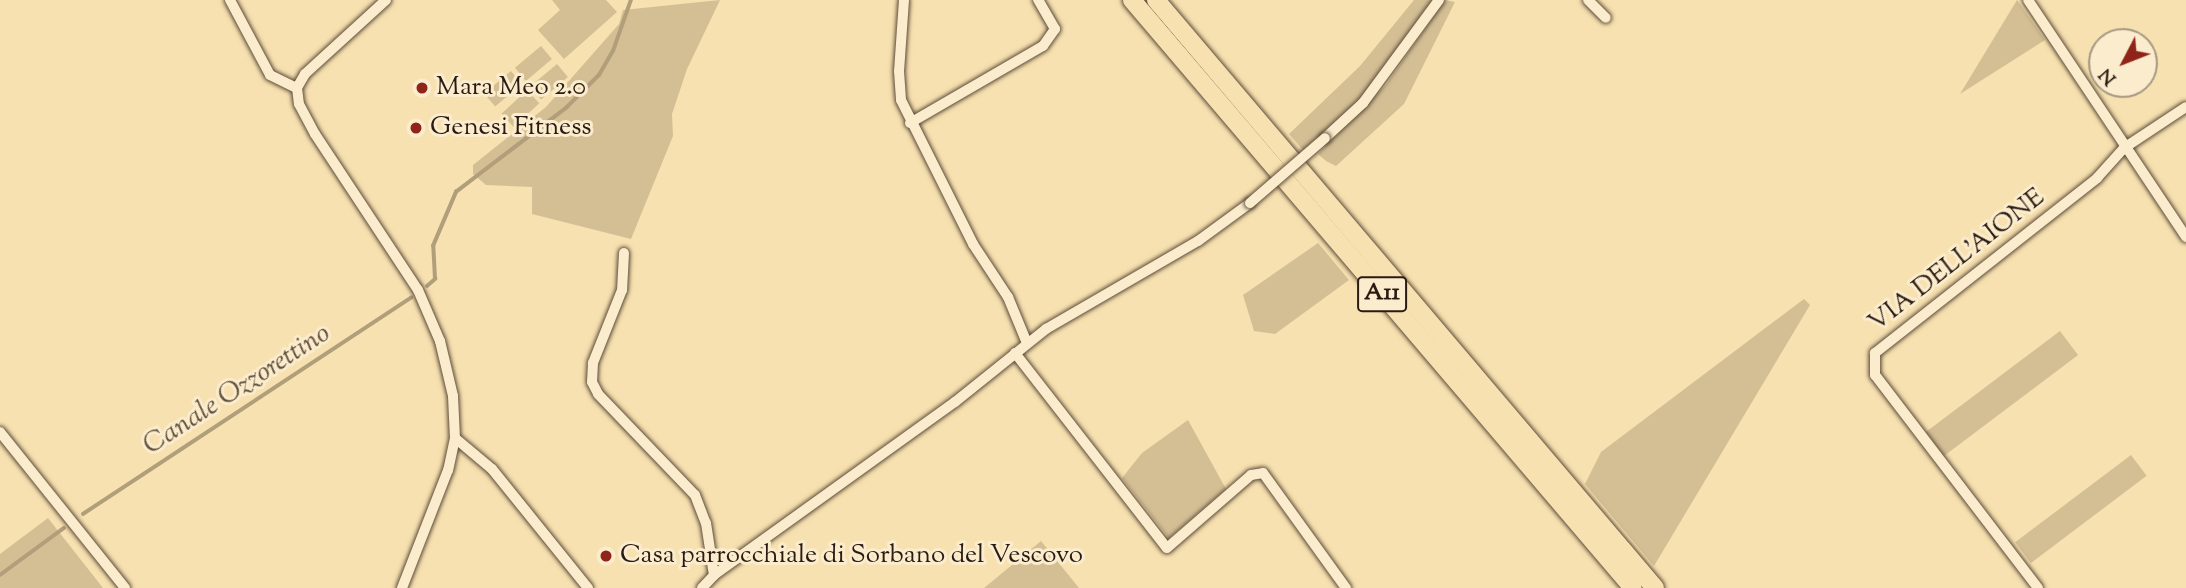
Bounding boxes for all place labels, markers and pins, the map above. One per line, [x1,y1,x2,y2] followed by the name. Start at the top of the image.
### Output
[436,72,586,104] place label: Mara Meo 2.0
[414,80,430,96] marker: Mara Meo 2.0
[430,112,592,144] place label: Genesi Fitness
[408,120,424,136] marker: Genesi Fitness
[620,540,1083,572] place label: Casa parrocchiale di Sorbano del Vescovo
[598,548,614,564] marker: Casa parrocchiale di Sorbano del Vescovo

